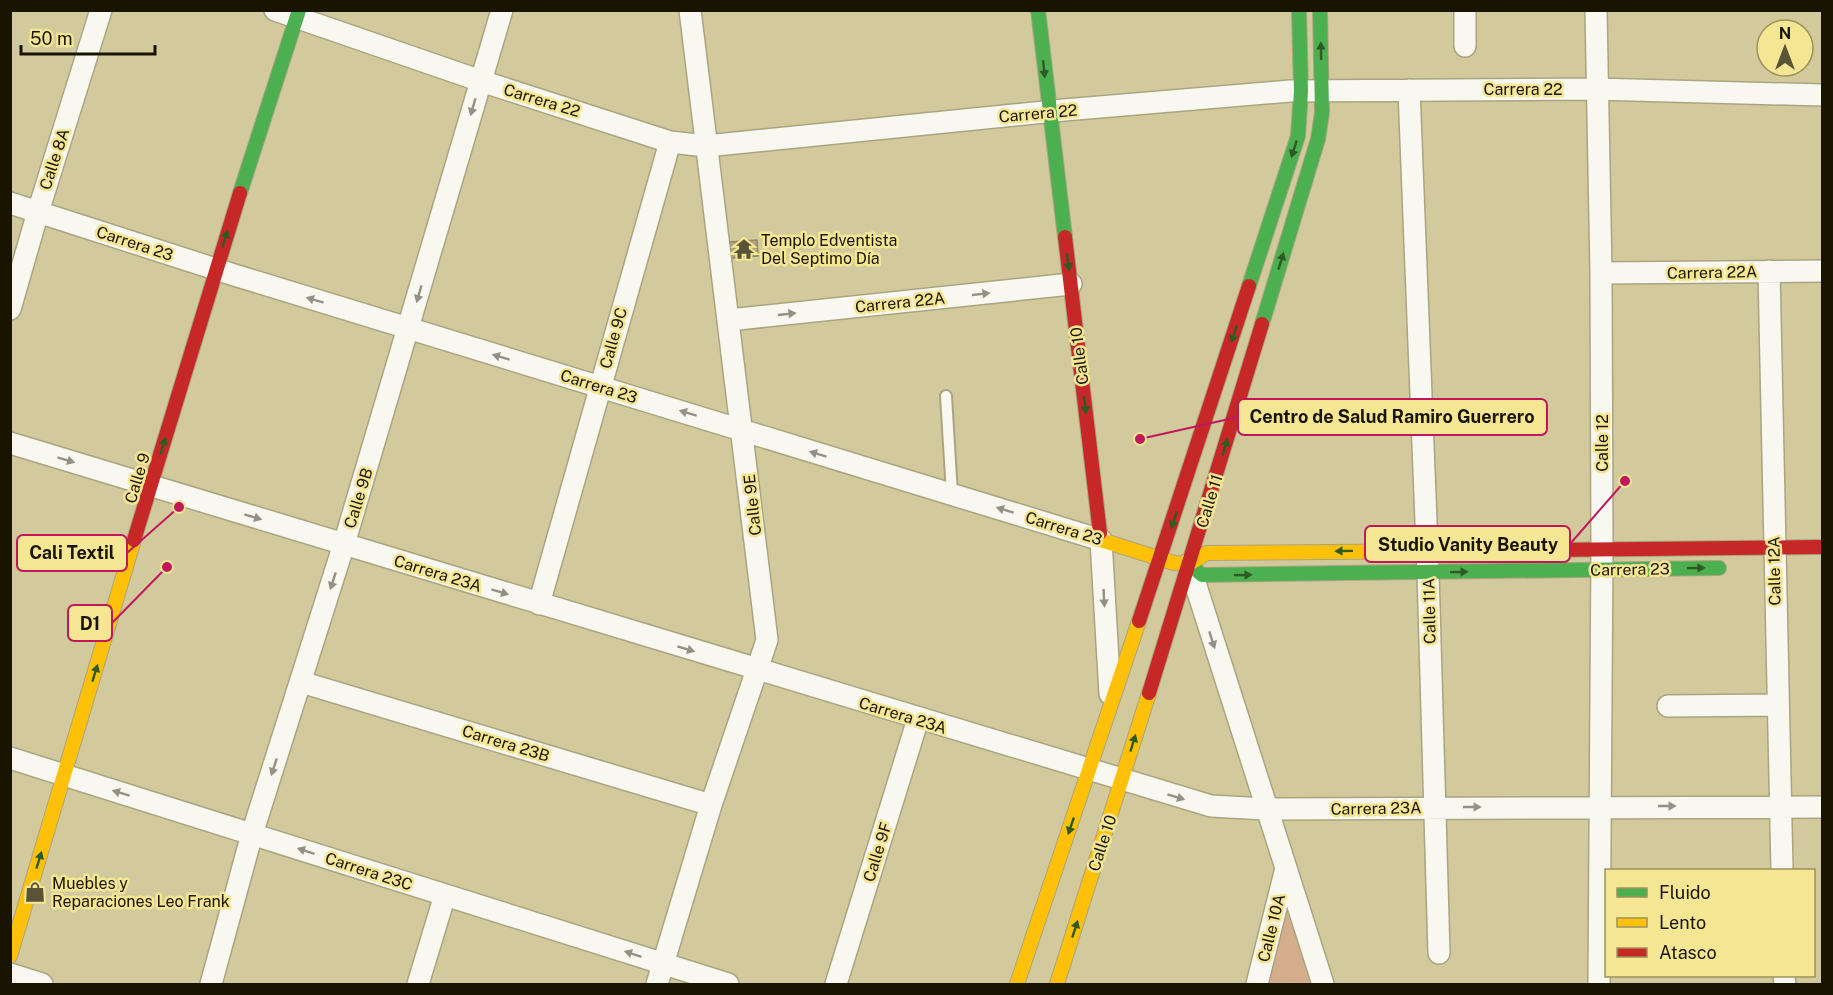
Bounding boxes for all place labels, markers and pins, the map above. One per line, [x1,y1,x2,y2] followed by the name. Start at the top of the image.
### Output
[761,231,897,268] place label: Templo Edventista Del Septimo Día
[732,237,756,261] temple icon: Templo Edventista Del Septimo Día
[1238,399,1547,435] callout: Centro de Salud Ramiro Guerrero
[1365,526,1570,562] callout: Studio Vanity Beauty
[17,535,127,571] callout: Cali Textil
[68,605,112,641] callout: D1
[52,874,230,911] place label: Muebles y Reparaciones Leo Frank
[23,880,47,904] shop icon: Muebles y Reparaciones Leo Frank

